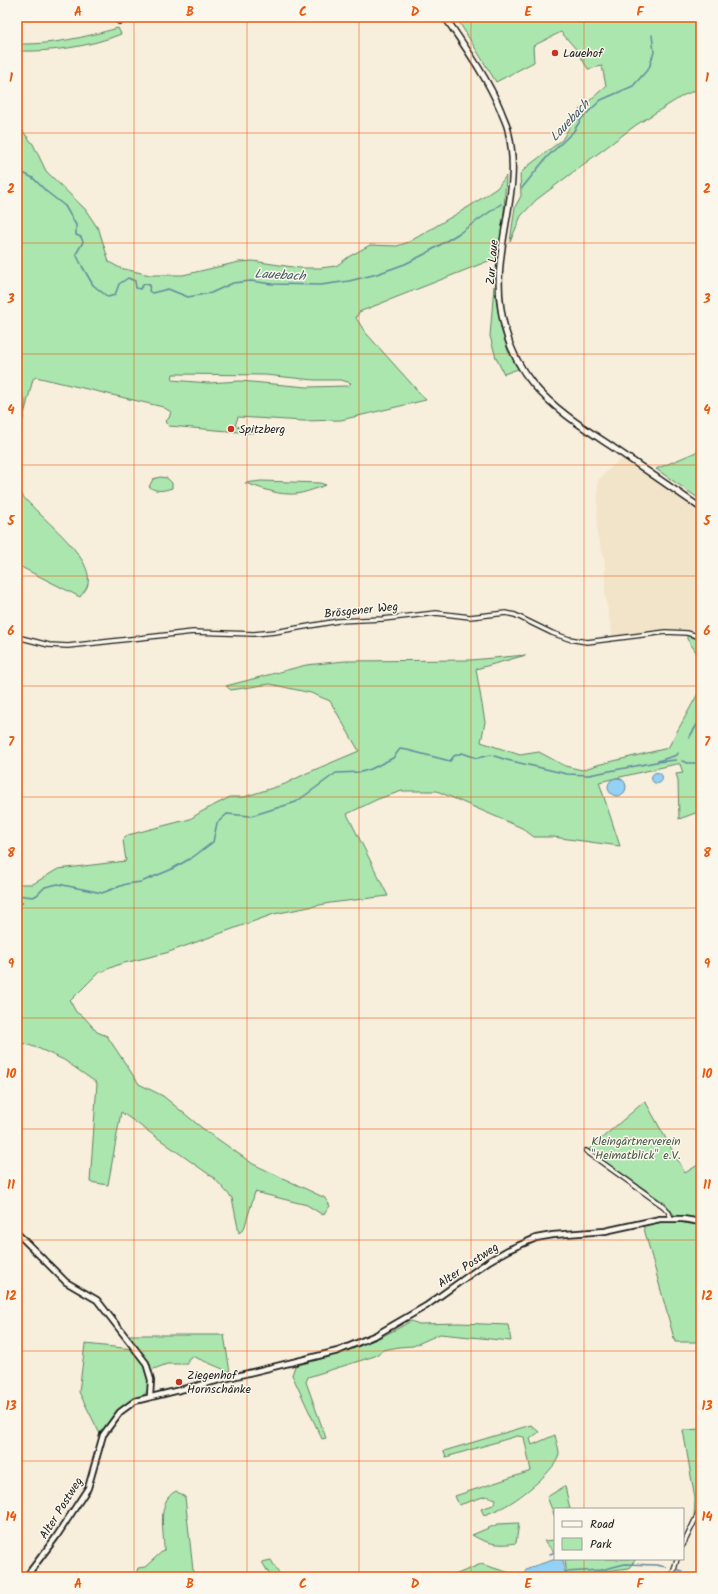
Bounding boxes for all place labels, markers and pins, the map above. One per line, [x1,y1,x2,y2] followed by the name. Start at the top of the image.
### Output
[563,44,604,63] place label: Lauehof
[550,48,560,58] marker: Lauehof
[239,420,286,439] place label: Spitzberg
[226,424,236,434] marker: Spitzberg
[187,1366,251,1399] place label: Ziegenhof Hornschänke
[174,1377,184,1387] marker: Ziegenhof Hornschänke

